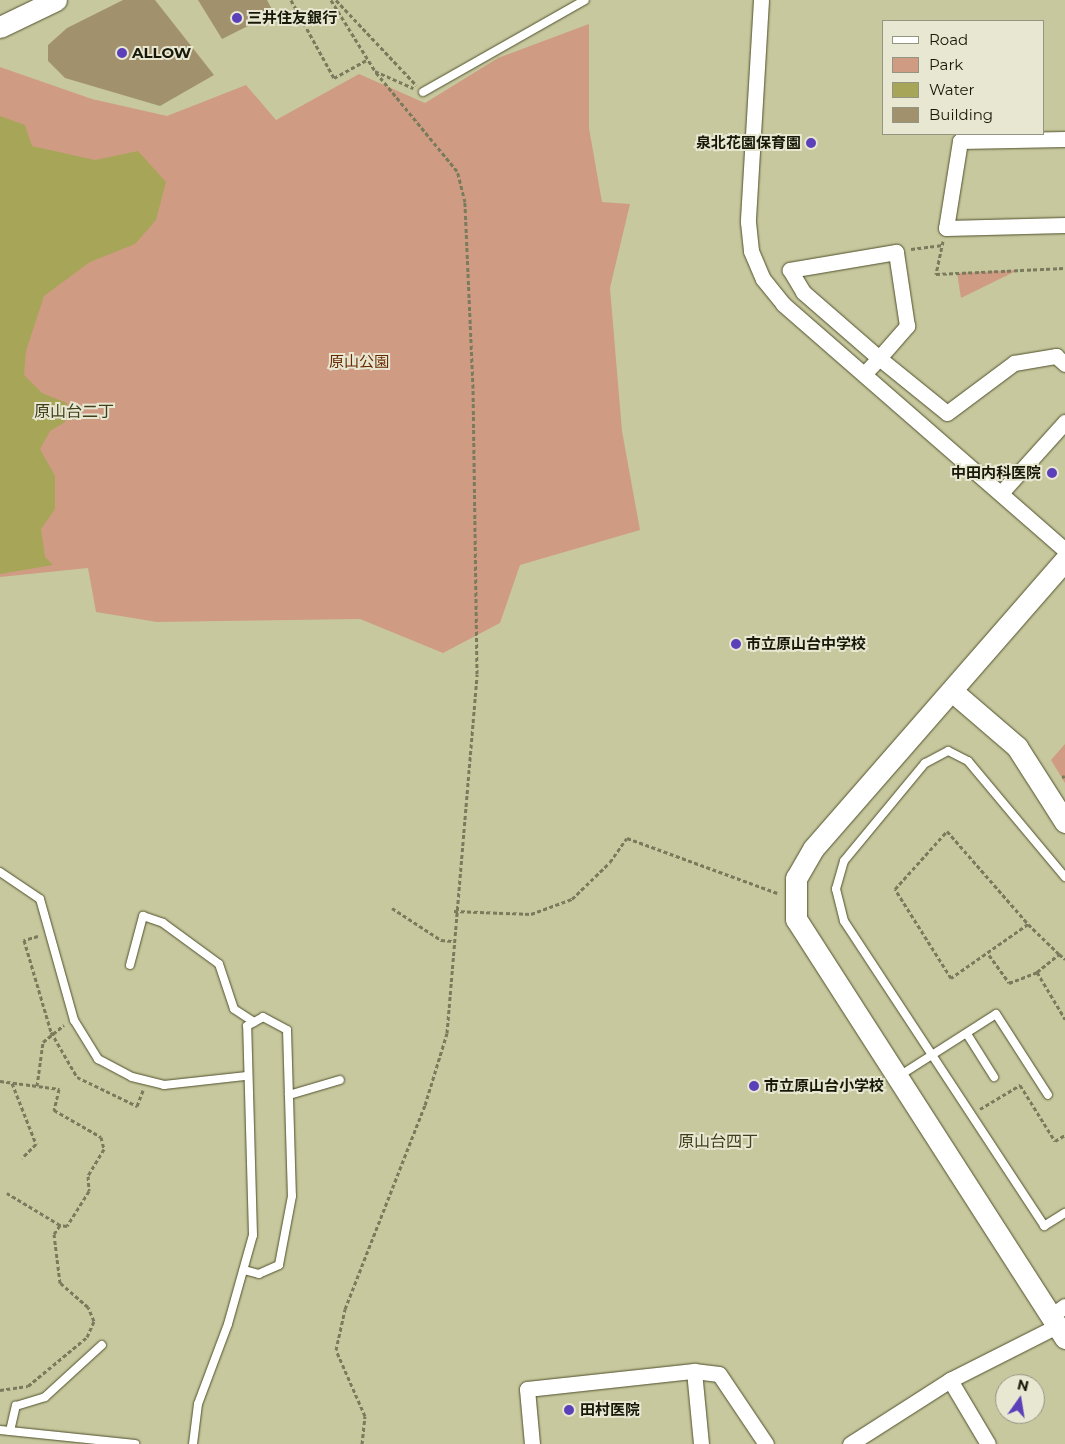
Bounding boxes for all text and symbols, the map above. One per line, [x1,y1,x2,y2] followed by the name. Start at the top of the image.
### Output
[247,9,337,27] place label: 三井住友銀行
[231,12,243,24] marker: 三井住友銀行
[882,20,1045,135] legend
[929,30,968,49] text: Road
[132,44,191,62] place label: ALLOW
[116,47,128,59] marker: ALLOW
[929,55,963,74] text: Park
[929,80,975,99] text: Water
[929,105,993,124] text: Building
[696,134,801,152] place label: 泉北花園保育園
[805,137,817,149] marker: 泉北花園保育園
[329,353,389,371] park label: 原山公園
[34,402,114,422] district label: 原山台二丁
[951,464,1041,482] place label: 中田内科医院
[1045,466,1059,480] marker: 中田内科医院
[746,635,866,653] place label: 市立原山台中学校
[730,638,742,650] marker: 市立原山台中学校
[764,1077,884,1095] place label: 市立原山台小学校
[748,1080,760,1092] marker: 市立原山台小学校
[678,1132,758,1152] district label: 原山台四丁
[995,1374,1045,1424] north arrow
[1016,1375,1031,1395] text: N
[580,1401,640,1419] place label: 田村医院
[562,1403,576,1417] marker: 田村医院

